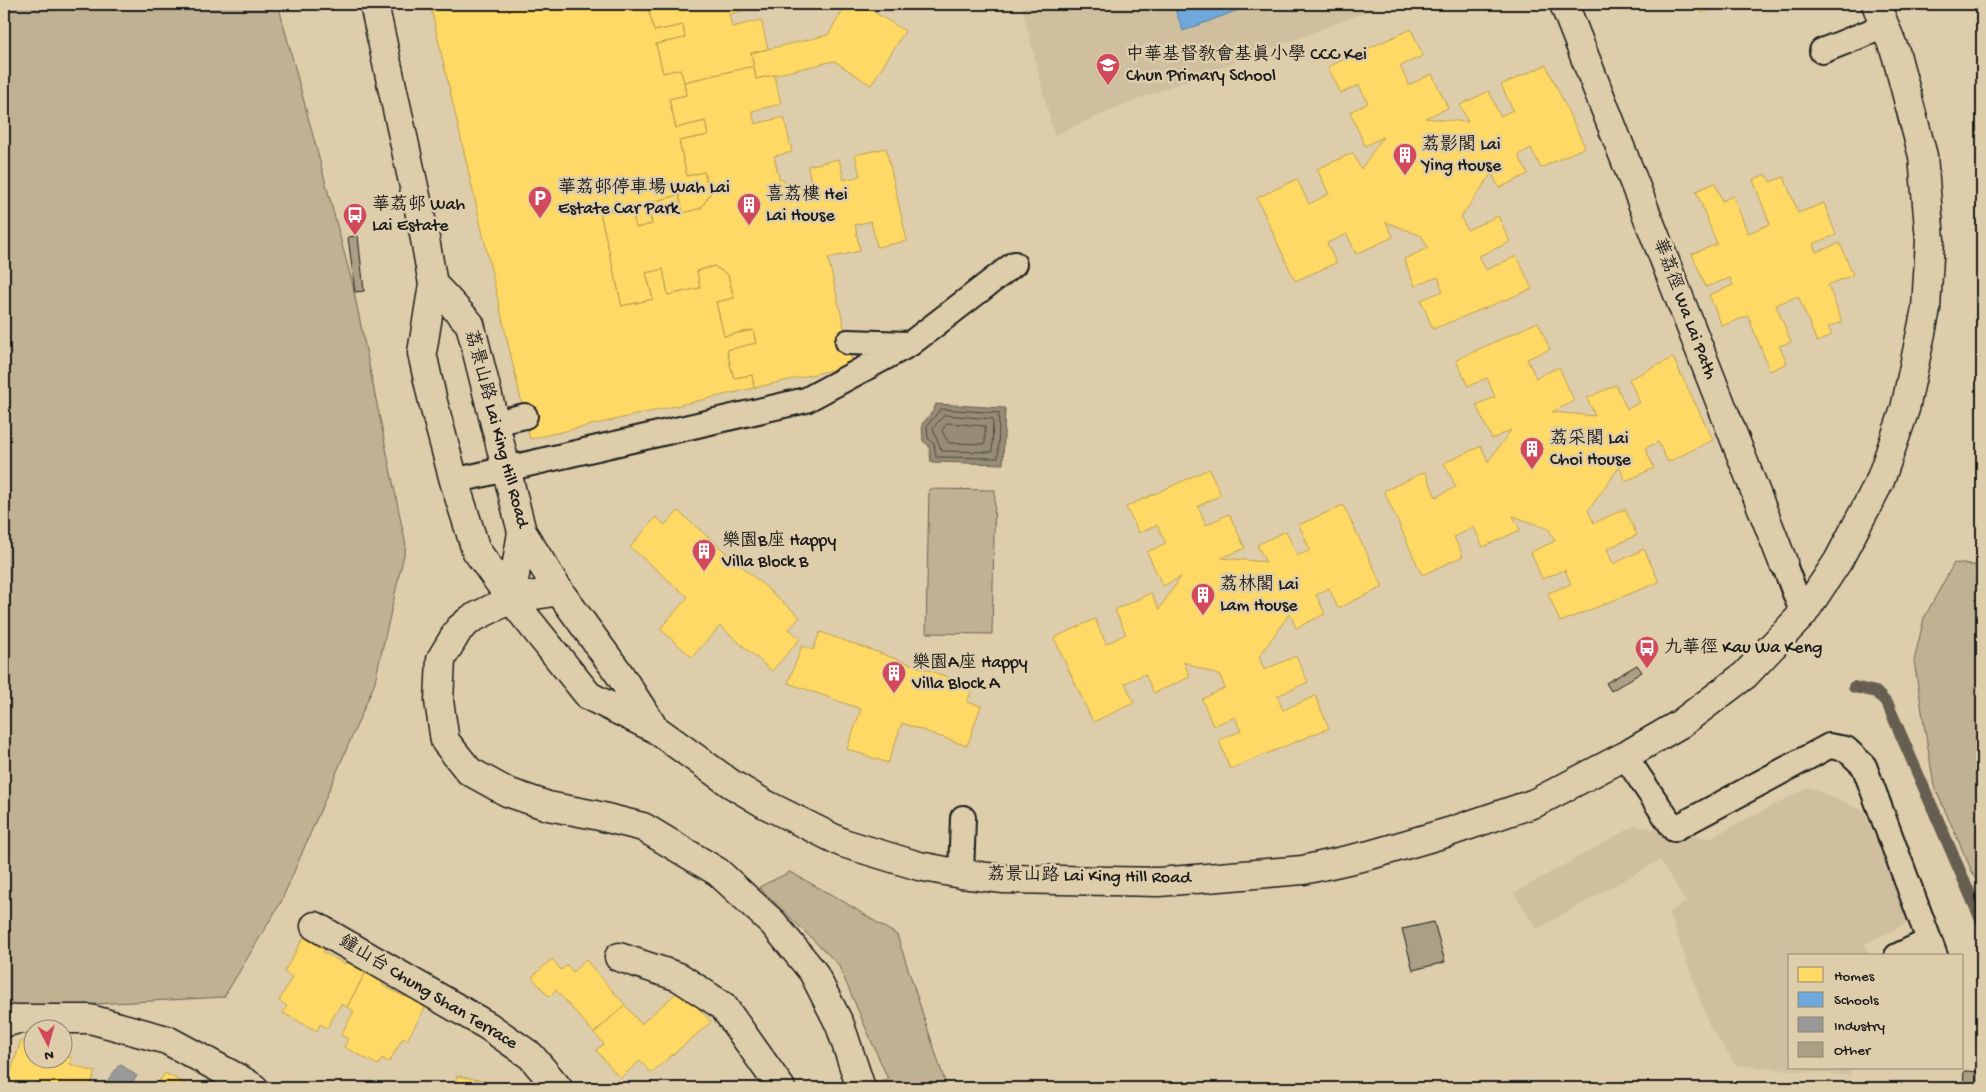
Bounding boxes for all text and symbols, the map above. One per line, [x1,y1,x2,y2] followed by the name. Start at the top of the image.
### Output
[1126,44,1367,87] place label: 中華基督教會基真小學 CCC Kei Chun Primary School
[1095,52,1121,86] school or university icon: 中華基督教會基真小學 CCC Kei Chun Primary School
[1420,134,1502,177] place label: 荔影閣 Lai Ying House
[1392,142,1418,176] building icon: 荔影閣 Lai Ying House
[558,177,730,220] place label: 華荔邨停車場 Wah Lai Estate Car Park
[766,184,848,227] place label: 喜荔樓 Hei Lai House
[527,185,553,219] parking icon: 華荔邨停車場 Wah Lai Estate Car Park
[736,192,762,226] building icon: 喜荔樓 Hei Lai House
[372,194,466,237] place label: 華荔邨 Wah Lai Estate
[342,202,368,236] bus stop icon: 華荔邨 Wah Lai Estate
[1647,235,1722,383] street label: 華荔徑 Wa Lai Path
[460,328,534,531] street label: 荔景山路 Lai King Hill Road
[1550,428,1632,471] place label: 荔采閣 Lai Choi House
[1519,436,1545,470] building icon: 荔采閣 Lai Choi House
[721,530,836,573] place label: 樂園B座 Happy Villa Block B
[691,538,717,572] building icon: 樂園B座 Happy Villa Block B
[1220,574,1299,617] place label: 荔林閣 Lai Lam House
[1190,582,1216,616] building icon: 荔林閣 Lai Lam House
[1634,635,1660,669] bus stop icon: 九華徑 Kau Wa Keng
[1664,637,1822,659] place label: 九華徑 Kau Wa Keng
[911,652,1028,695] place label: 樂園A座 Happy Villa Block A
[881,660,907,694] building icon: 樂園A座 Happy Villa Block A
[987,864,1192,889] street label: 荔景山路 Lai King Hill Road
[335,931,522,1055] street label: 鐘山台 Chung Shan Terrace
[1788,954,1964,1070] legend
[1834,968,1875,986] text: Homes
[1834,992,1879,1010] text: Schools
[1834,1018,1886,1036] text: Industry
[22,1020,72,1070] north arrow
[1834,1042,1872,1060] text: Other
[44,1046,55,1063] text: N

